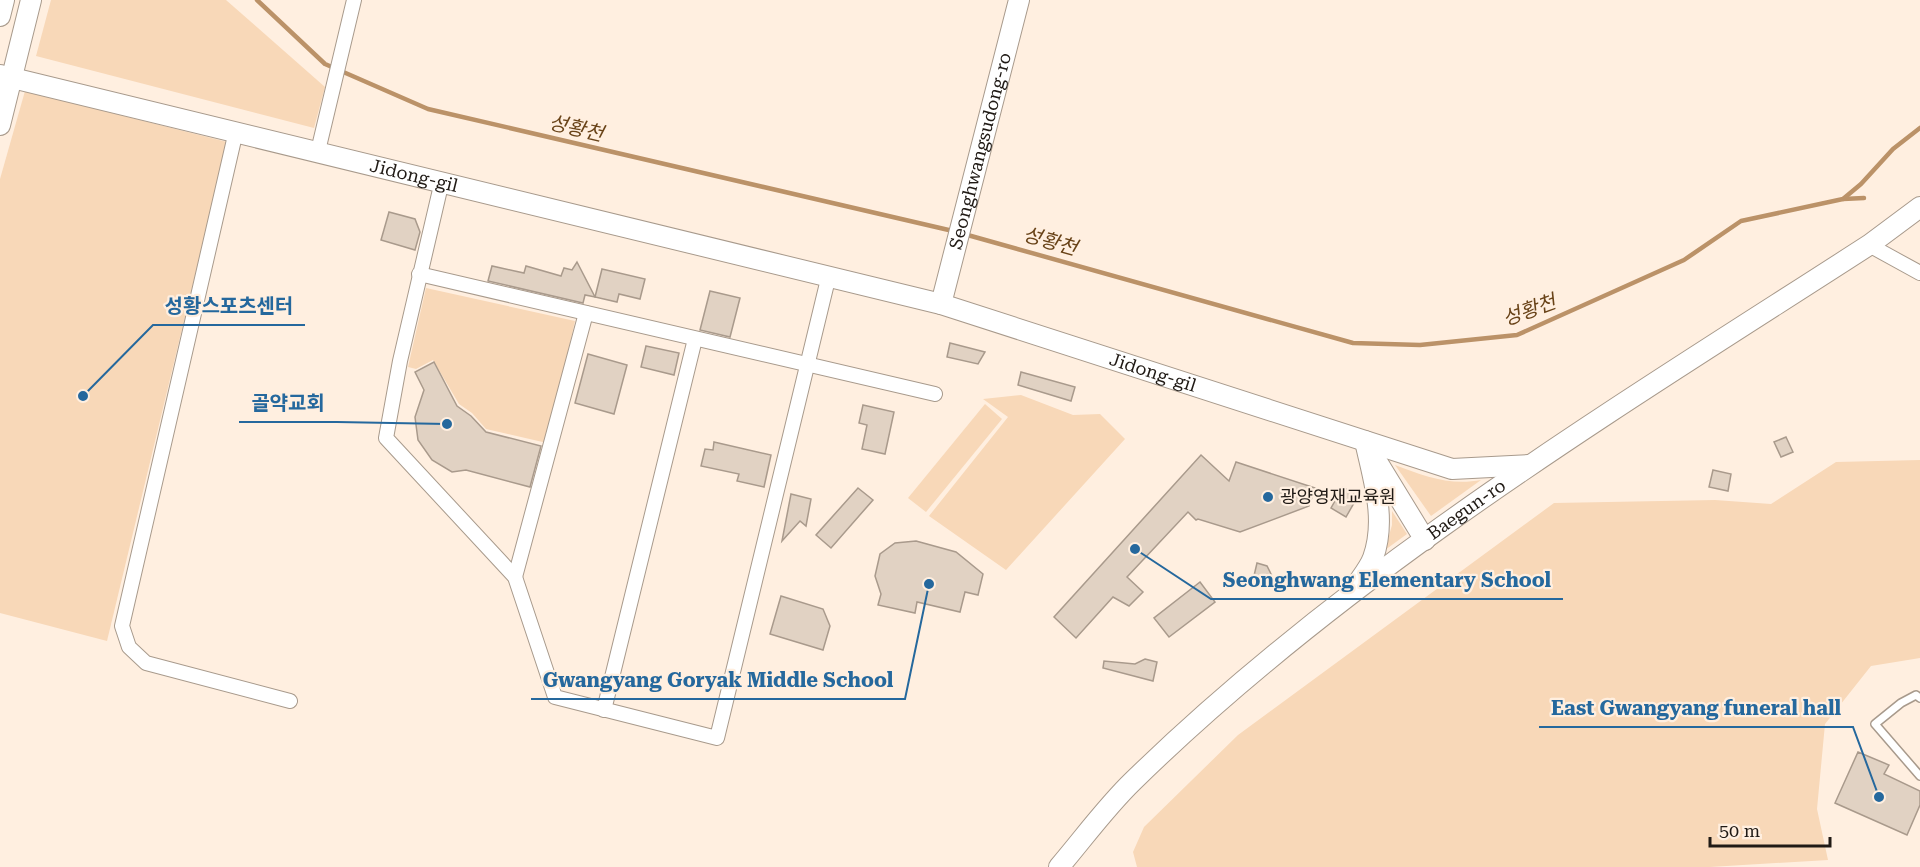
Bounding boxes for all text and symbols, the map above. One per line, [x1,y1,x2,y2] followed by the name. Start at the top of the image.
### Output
[944,50,1015,251] street label: Seonghwangsudong-ro
[546,110,608,146] water label: 성황천
[368,154,461,196] street label: Jidong-gil
[1020,222,1082,261] water label: 성황천
[153,287,305,325] callout: 성황스포츠센터
[1499,288,1561,331] water label: 성황천
[165,294,293,318] text: 성황스포츠센터
[1107,348,1199,396] street label: Jidong-gil
[239,384,337,422] callout: 골약교회
[251,391,325,415] text: 골약교회
[1423,474,1509,544] street label: Baegun-ro
[1280,486,1396,507] place label: 광양영재교육원
[1261,490,1275,504] marker: 광양영재교육원
[1211,561,1563,599] callout: Seonghwang Elementary School
[1223,568,1552,592] text: Seonghwang Elementary School
[531,661,905,699] callout: Gwangyang Goryak Middle School
[543,668,894,692] text: Gwangyang Goryak Middle School
[1539,689,1853,727] callout: East Gwangyang funeral hall
[1551,696,1841,720] text: East Gwangyang funeral hall
[1710,810,1830,848] scale bar
[1719,820,1760,841] text: 50 m

